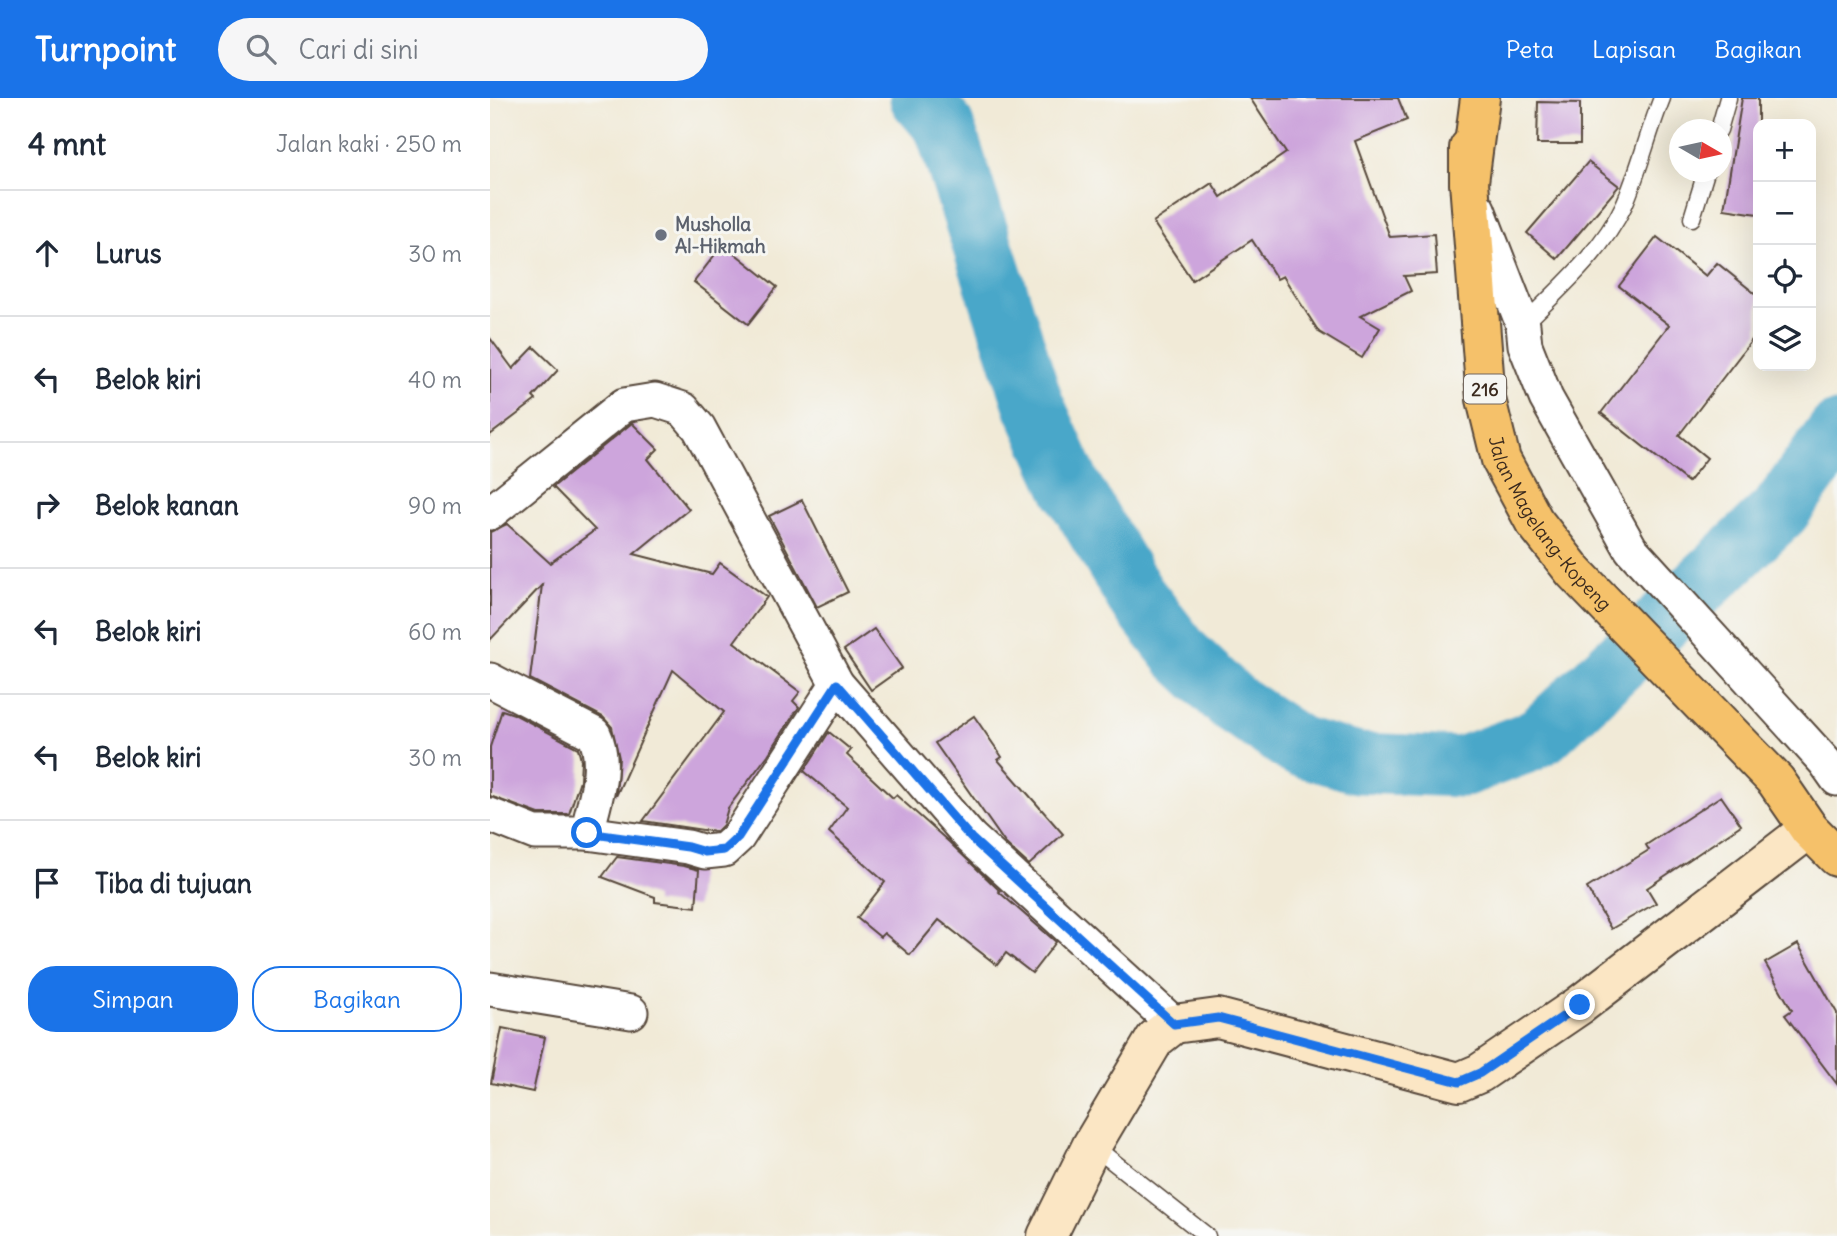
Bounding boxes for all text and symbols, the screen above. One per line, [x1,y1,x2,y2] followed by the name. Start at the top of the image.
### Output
[218,18,708,81] search box
[35,28,176,70] text: Turnpoint
[242,30,280,68] icon: search
[298,33,419,66] text: Cari di sini
[1506,34,1554,64] text: Peta
[1592,34,1676,64] text: Lapisan
[1714,34,1802,64] text: Bagikan
[1669,119,1732,182] north arrow
[1753,119,1816,371] map controls
[1753,119,1816,182] button: +
[28,125,106,163] text: 4 mnt
[276,129,462,158] text: Jalan kaki · 250 m
[1753,182,1816,245] button: −
[675,212,766,258] place label: Musholla Al-Hikmah
[653,227,669,243] marker: Musholla Al-Hikmah
[28,234,66,272] icon: ahead
[95,237,162,270] text: Lurus
[408,239,462,268] text: 30 m
[1753,245,1816,308] button: locate
[1753,308,1816,371] button: layers
[28,360,66,398] icon: left
[95,363,201,396] text: Belok kiri
[408,365,462,394] text: 40 m
[1464,374,1506,404] road number: 216
[1484,433,1617,616] street label: Jalan Magelang-Kopeng
[28,486,66,524] icon: right
[95,489,239,522] text: Belok kanan
[408,491,462,520] text: 90 m
[28,612,66,650] icon: left
[95,615,201,648] text: Belok kiri
[408,617,462,646] text: 60 m
[28,738,66,776] icon: left
[95,741,201,774] text: Belok kiri
[408,743,462,772] text: 30 m
[571,817,602,848] route start
[28,864,66,902] icon: arrive
[95,867,252,900] text: Tiba di tujuan
[28,966,238,1032] button: Simpan
[252,966,462,1032] button: Bagikan
[1564,989,1595,1020] route end

